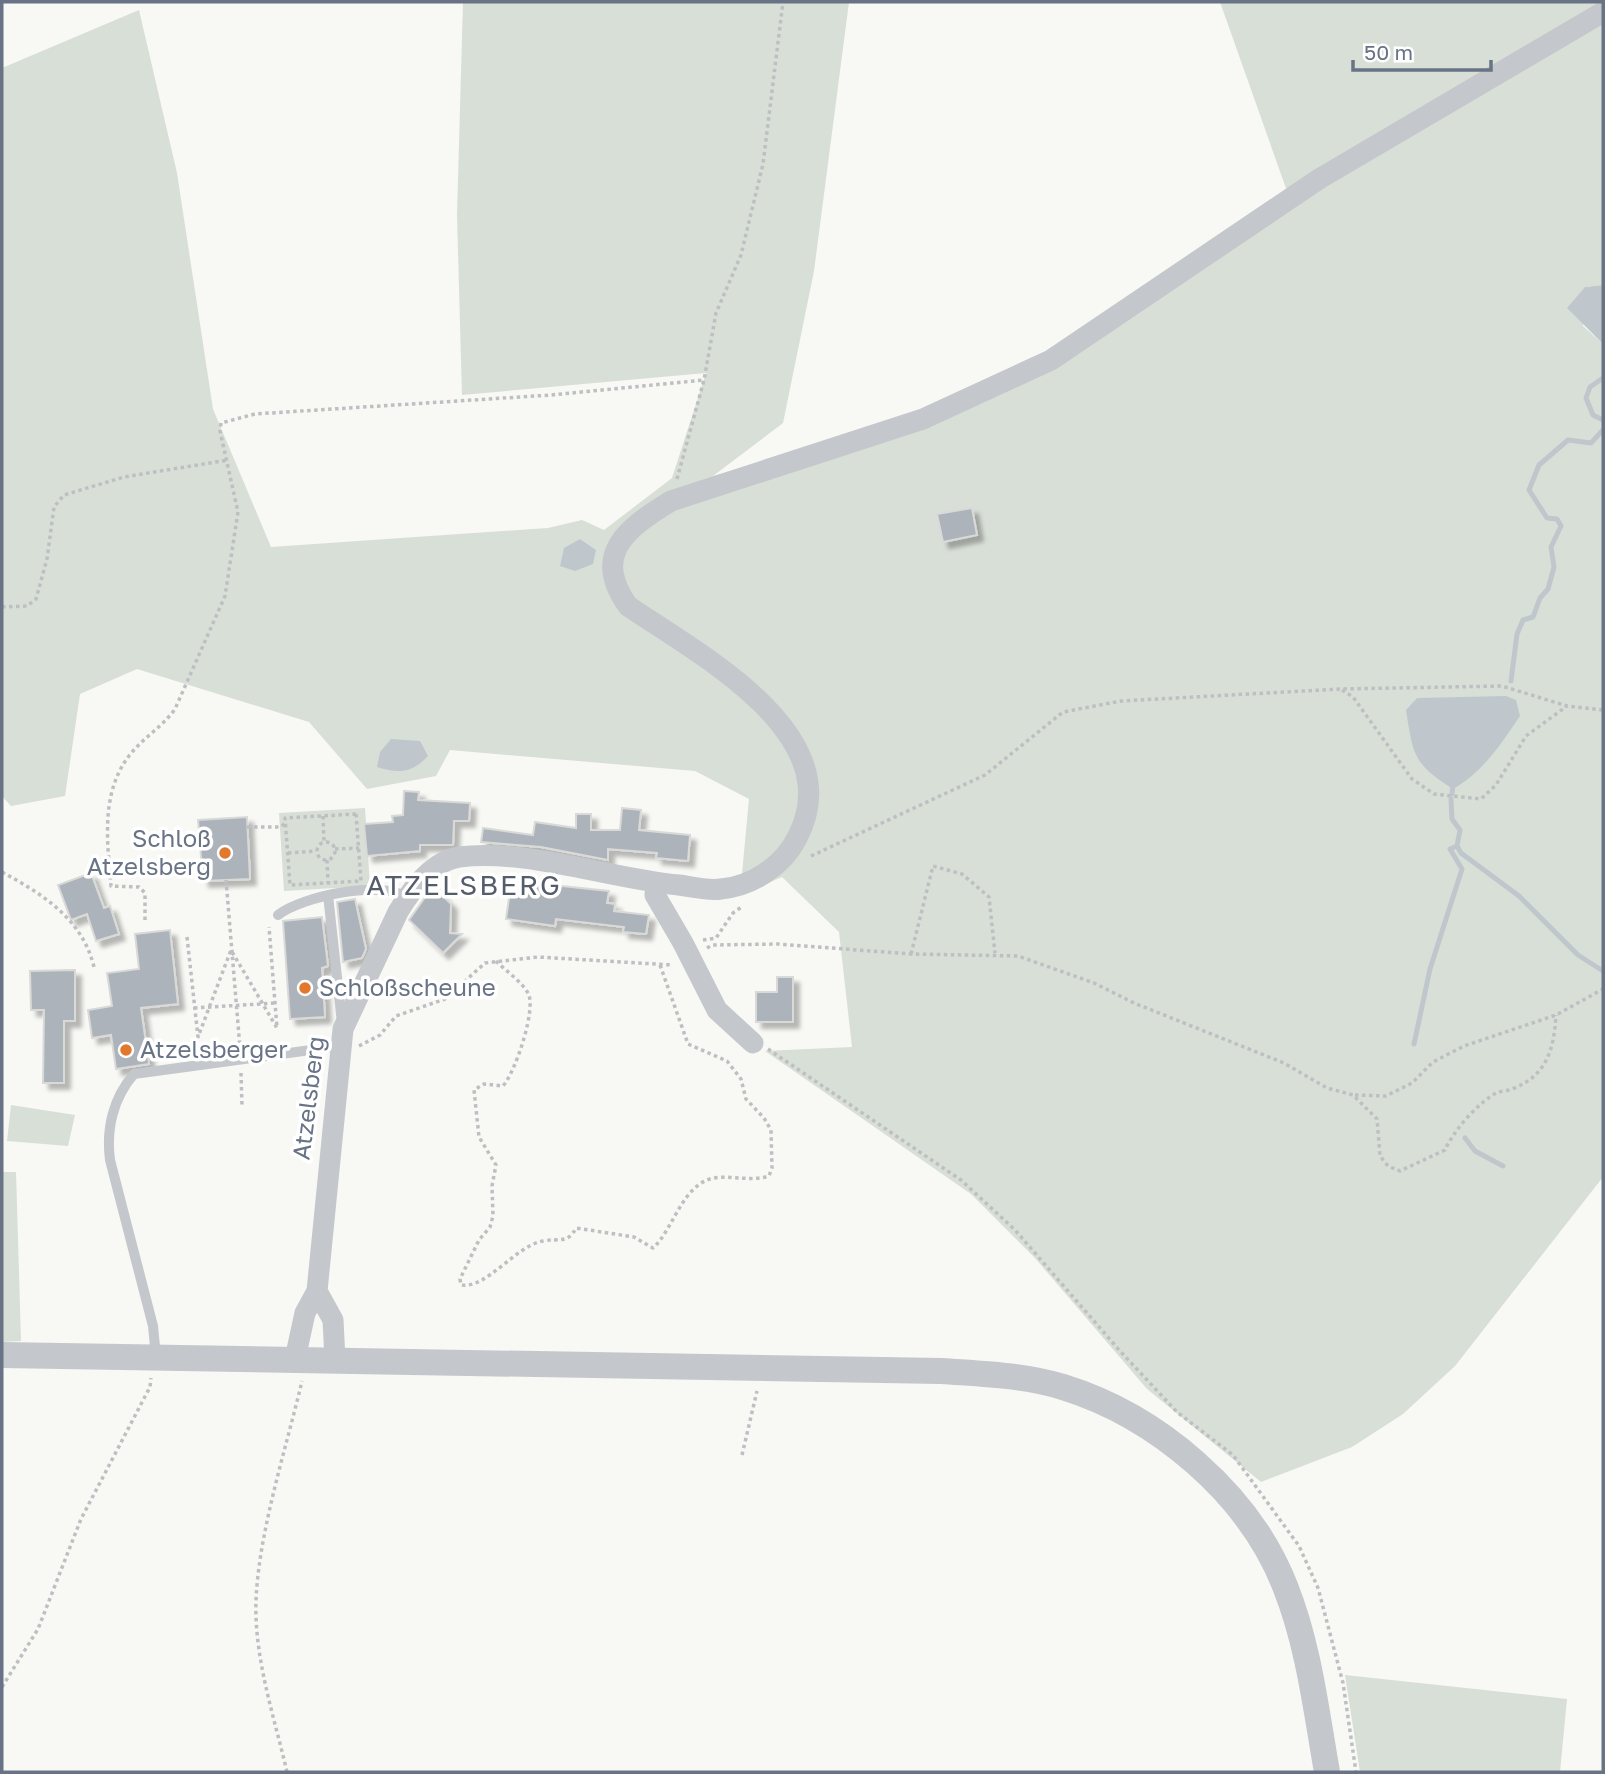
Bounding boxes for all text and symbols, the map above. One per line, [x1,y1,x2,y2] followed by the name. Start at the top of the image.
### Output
[1353,28,1491,72] scale bar
[1364,39,1413,65] text: 50 m
[87,823,211,880] place label: Schloß Atzelsberg
[217,845,233,861] marker: Schloß Atzelsberg
[366,868,562,901] district label: ATZELSBERG
[319,972,496,1001] place label: Schloßscheune
[297,980,313,996] marker: Schloßscheune
[140,1034,288,1063] place label: Atzelsberger
[286,1034,329,1161] street label: Atzelsberg
[118,1042,134,1058] marker: Atzelsberger

